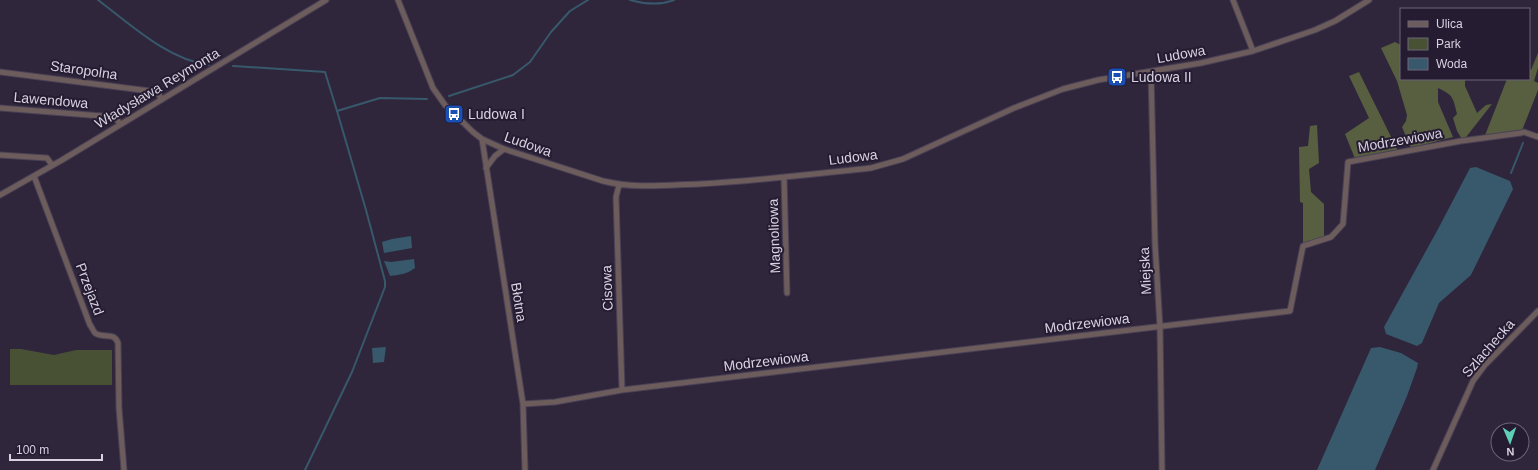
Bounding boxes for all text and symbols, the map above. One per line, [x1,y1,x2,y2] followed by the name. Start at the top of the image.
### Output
[1400,8,1530,80] legend
[1436,17,1463,31] text: Ulica
[1436,37,1462,51] text: Park
[1155,42,1207,66] street label: Ludowa
[92,44,222,132] street label: Władysława Reymonta
[49,57,119,83] street label: Staropolna
[1436,57,1467,71] text: Woda
[1106,66,1128,88] bus stop icon: Ludowa II
[1131,69,1192,85] place label: Ludowa II
[13,89,89,111] street label: Lawendowa
[443,103,465,125] bus stop icon: Ludowa I
[468,106,525,122] place label: Ludowa I
[1356,125,1444,155] street label: Modrzewiowa
[502,128,554,160] street label: Ludowa
[828,146,879,168] street label: Ludowa
[765,198,783,274] street label: Magnoliowa
[1136,247,1154,295] street label: Miejska
[73,261,107,317] street label: Przejazd
[598,265,616,311] street label: Cisowa
[508,281,530,323] street label: Błotna
[1044,310,1131,336] street label: Modrzewiowa
[1458,316,1518,380] street label: Szlachecka
[723,348,810,374] street label: Modrzewiowa
[1490,422,1530,462] north arrow
[10,436,102,462] scale bar
[16,443,49,457] text: 100 m
[1506,446,1515,458] text: N

